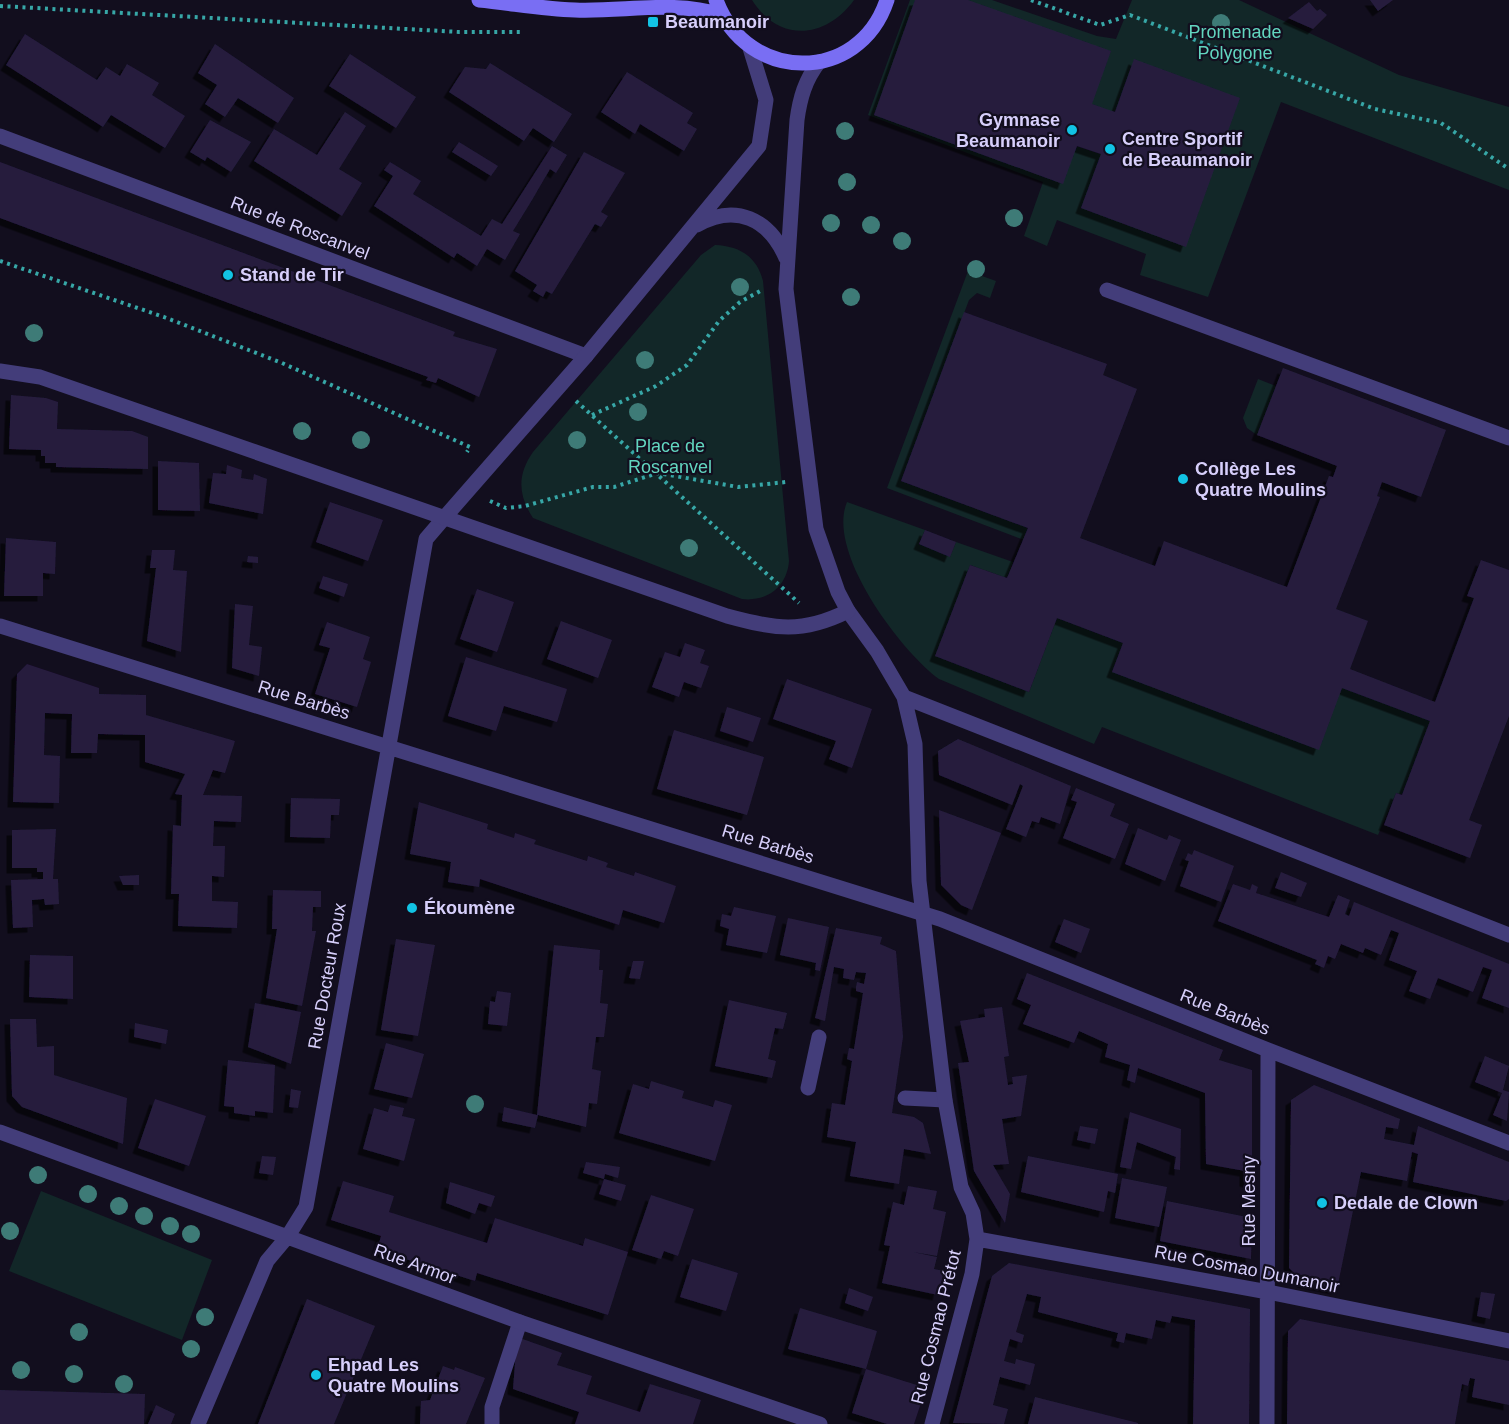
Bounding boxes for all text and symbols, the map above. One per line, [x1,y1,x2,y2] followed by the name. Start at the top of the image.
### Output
[665,12,769,32] place label: Beaumanoir
[646,15,660,29] marker: Beaumanoir
[1188,22,1282,63] park label: Promenade Polygone
[956,110,1060,151] place label: Gymnase Beaumanoir
[1065,123,1079,137] marker: Gymnase Beaumanoir
[1122,129,1252,170] place label: Centre Sportif de Beaumanoir
[1103,142,1117,156] marker: Centre Sportif de Beaumanoir
[228,192,372,264] street label: Rue de Roscanvel
[240,265,344,285] place label: Stand de Tir
[221,268,235,282] marker: Stand de Tir
[628,436,712,477] park label: Place de Roscanvel
[1195,459,1326,500] place label: Collège Les Quatre Moulins
[1176,472,1190,486] marker: Collège Les Quatre Moulins
[256,677,352,723] street label: Rue Barbès
[720,821,816,867] street label: Rue Barbès
[424,897,515,918] place label: Ékoumène
[304,901,350,1051] street label: Rue Docteur Roux
[405,901,419,915] marker: Ékoumène
[1177,985,1273,1039] street label: Rue Barbès
[1239,1155,1259,1247] street label: Rue Mesny
[1334,1193,1478,1213] place label: Dedale de Clown
[1315,1196,1329,1210] marker: Dedale de Clown
[371,1240,459,1288] street label: Rue Armor
[1153,1241,1341,1297] street label: Rue Cosmao Dumanoir
[907,1248,965,1406] street label: Rue Cosmao Prétot
[328,1355,459,1396] place label: Ehpad Les Quatre Moulins
[309,1368,323,1382] marker: Ehpad Les Quatre Moulins

